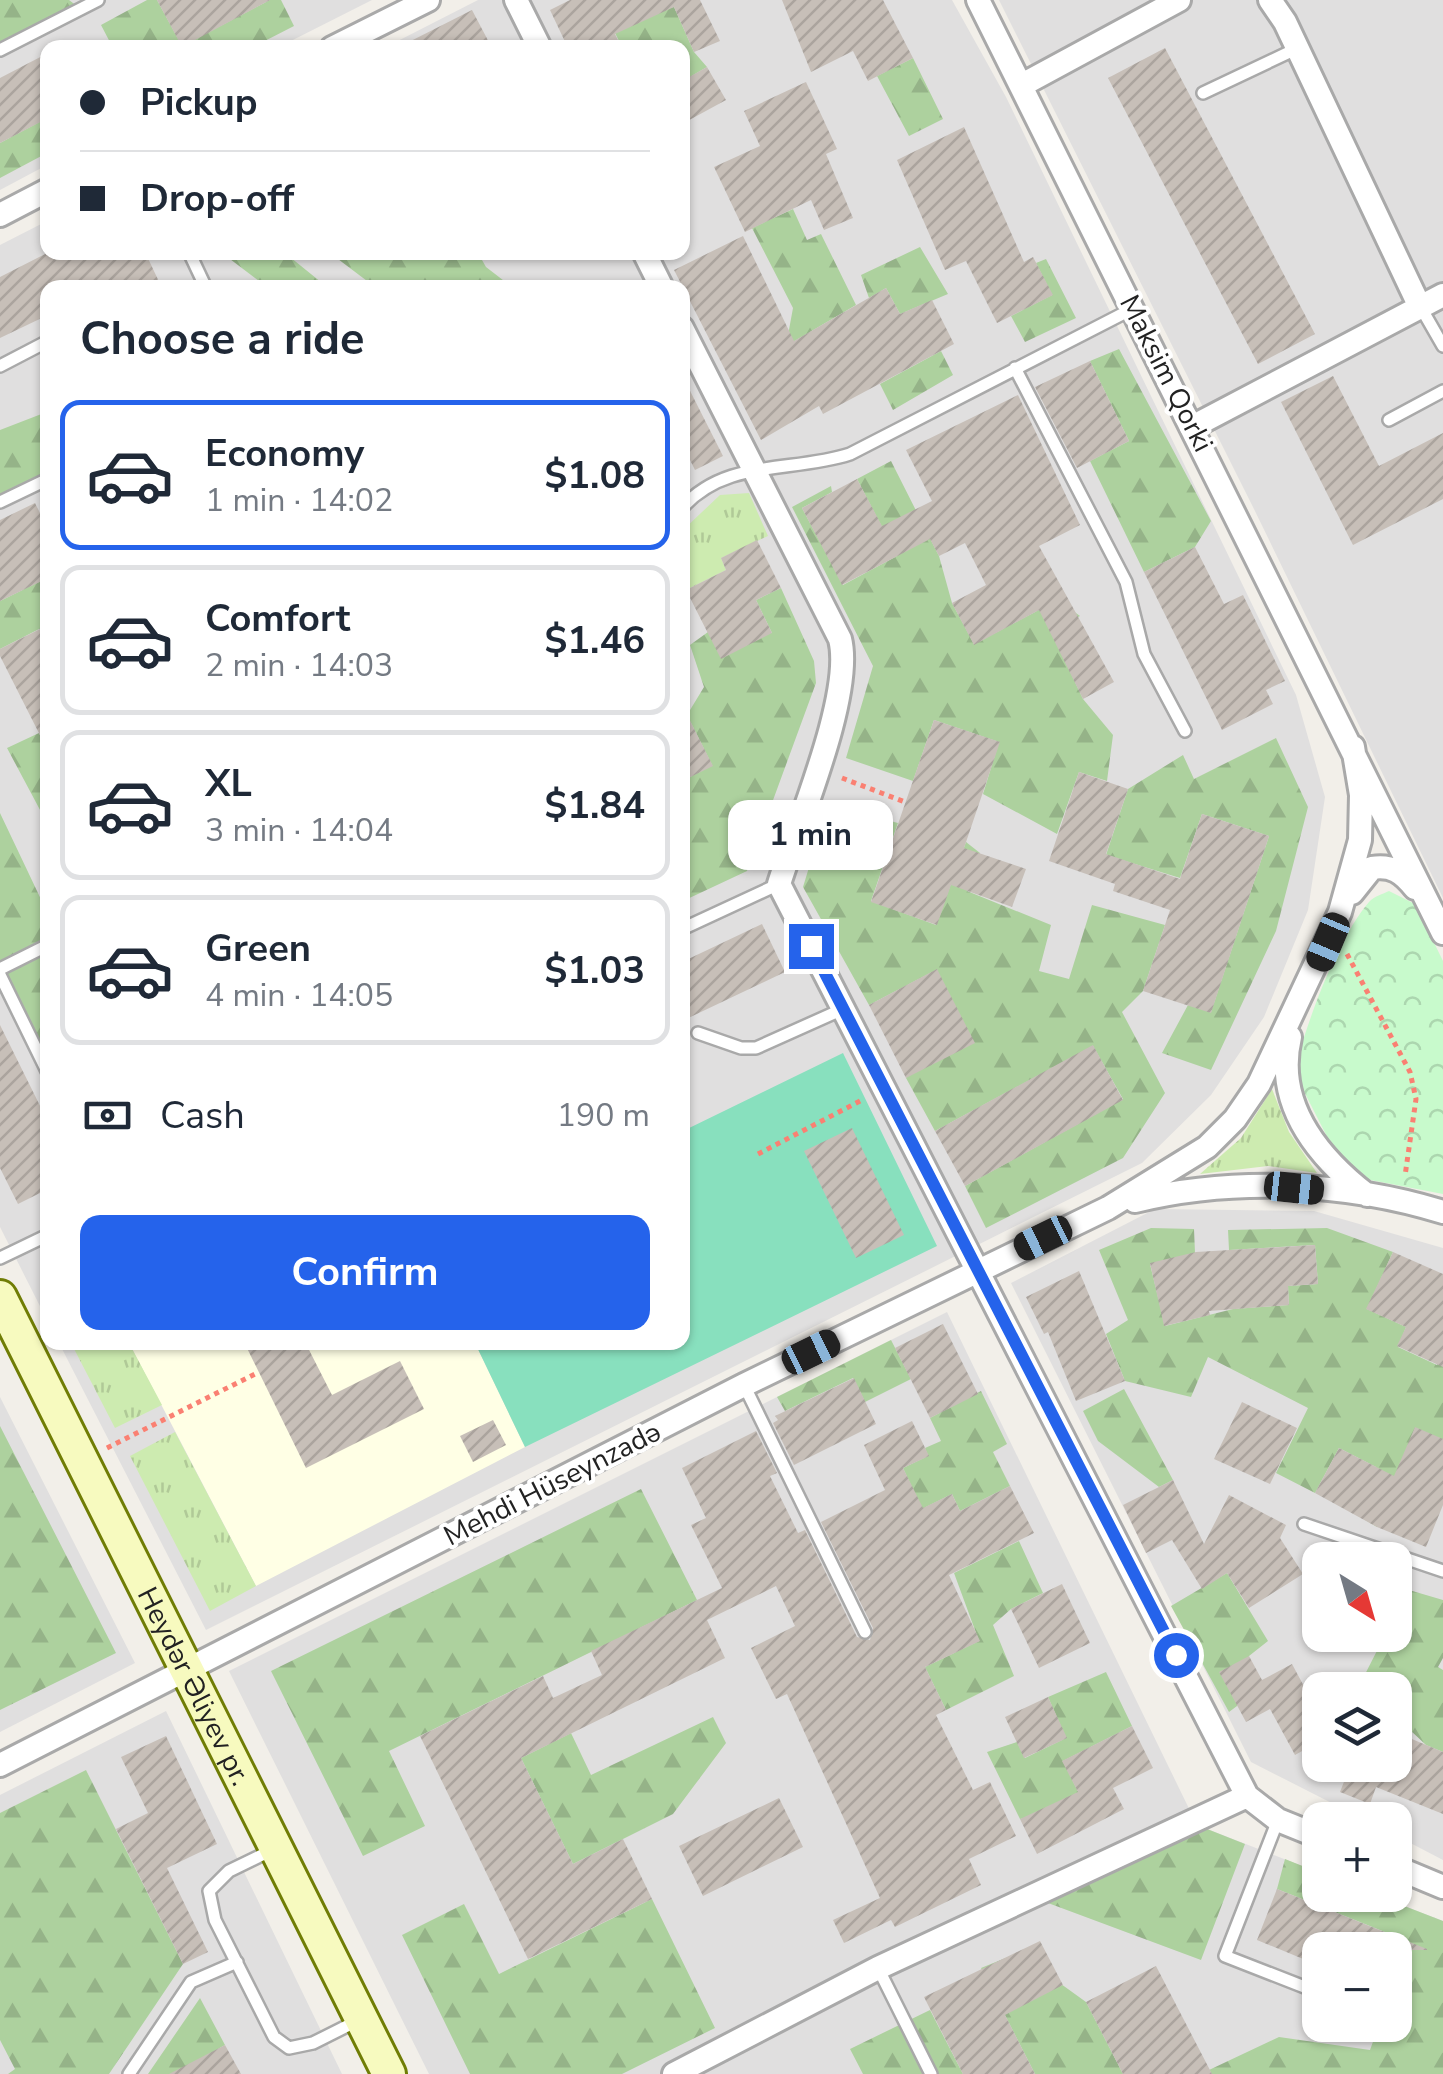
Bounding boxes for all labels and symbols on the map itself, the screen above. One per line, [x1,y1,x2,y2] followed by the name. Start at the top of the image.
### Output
[1110,289,1222,458] street label: Maksim Qorki
[728,801,894,871] callout: 1 min
[1302,909,1354,975] car
[789,924,834,969] route end
[1263,1170,1325,1206] car
[1009,1211,1077,1265] car
[777,1325,845,1379] car
[437,1413,668,1555] street label: Mehdi Hüseynzadə
[1302,1542,1412,1652] north arrow
[128,1581,260,1792] street label: Heydər Əliyev pr.
[1154,1633,1199,1678] route start

